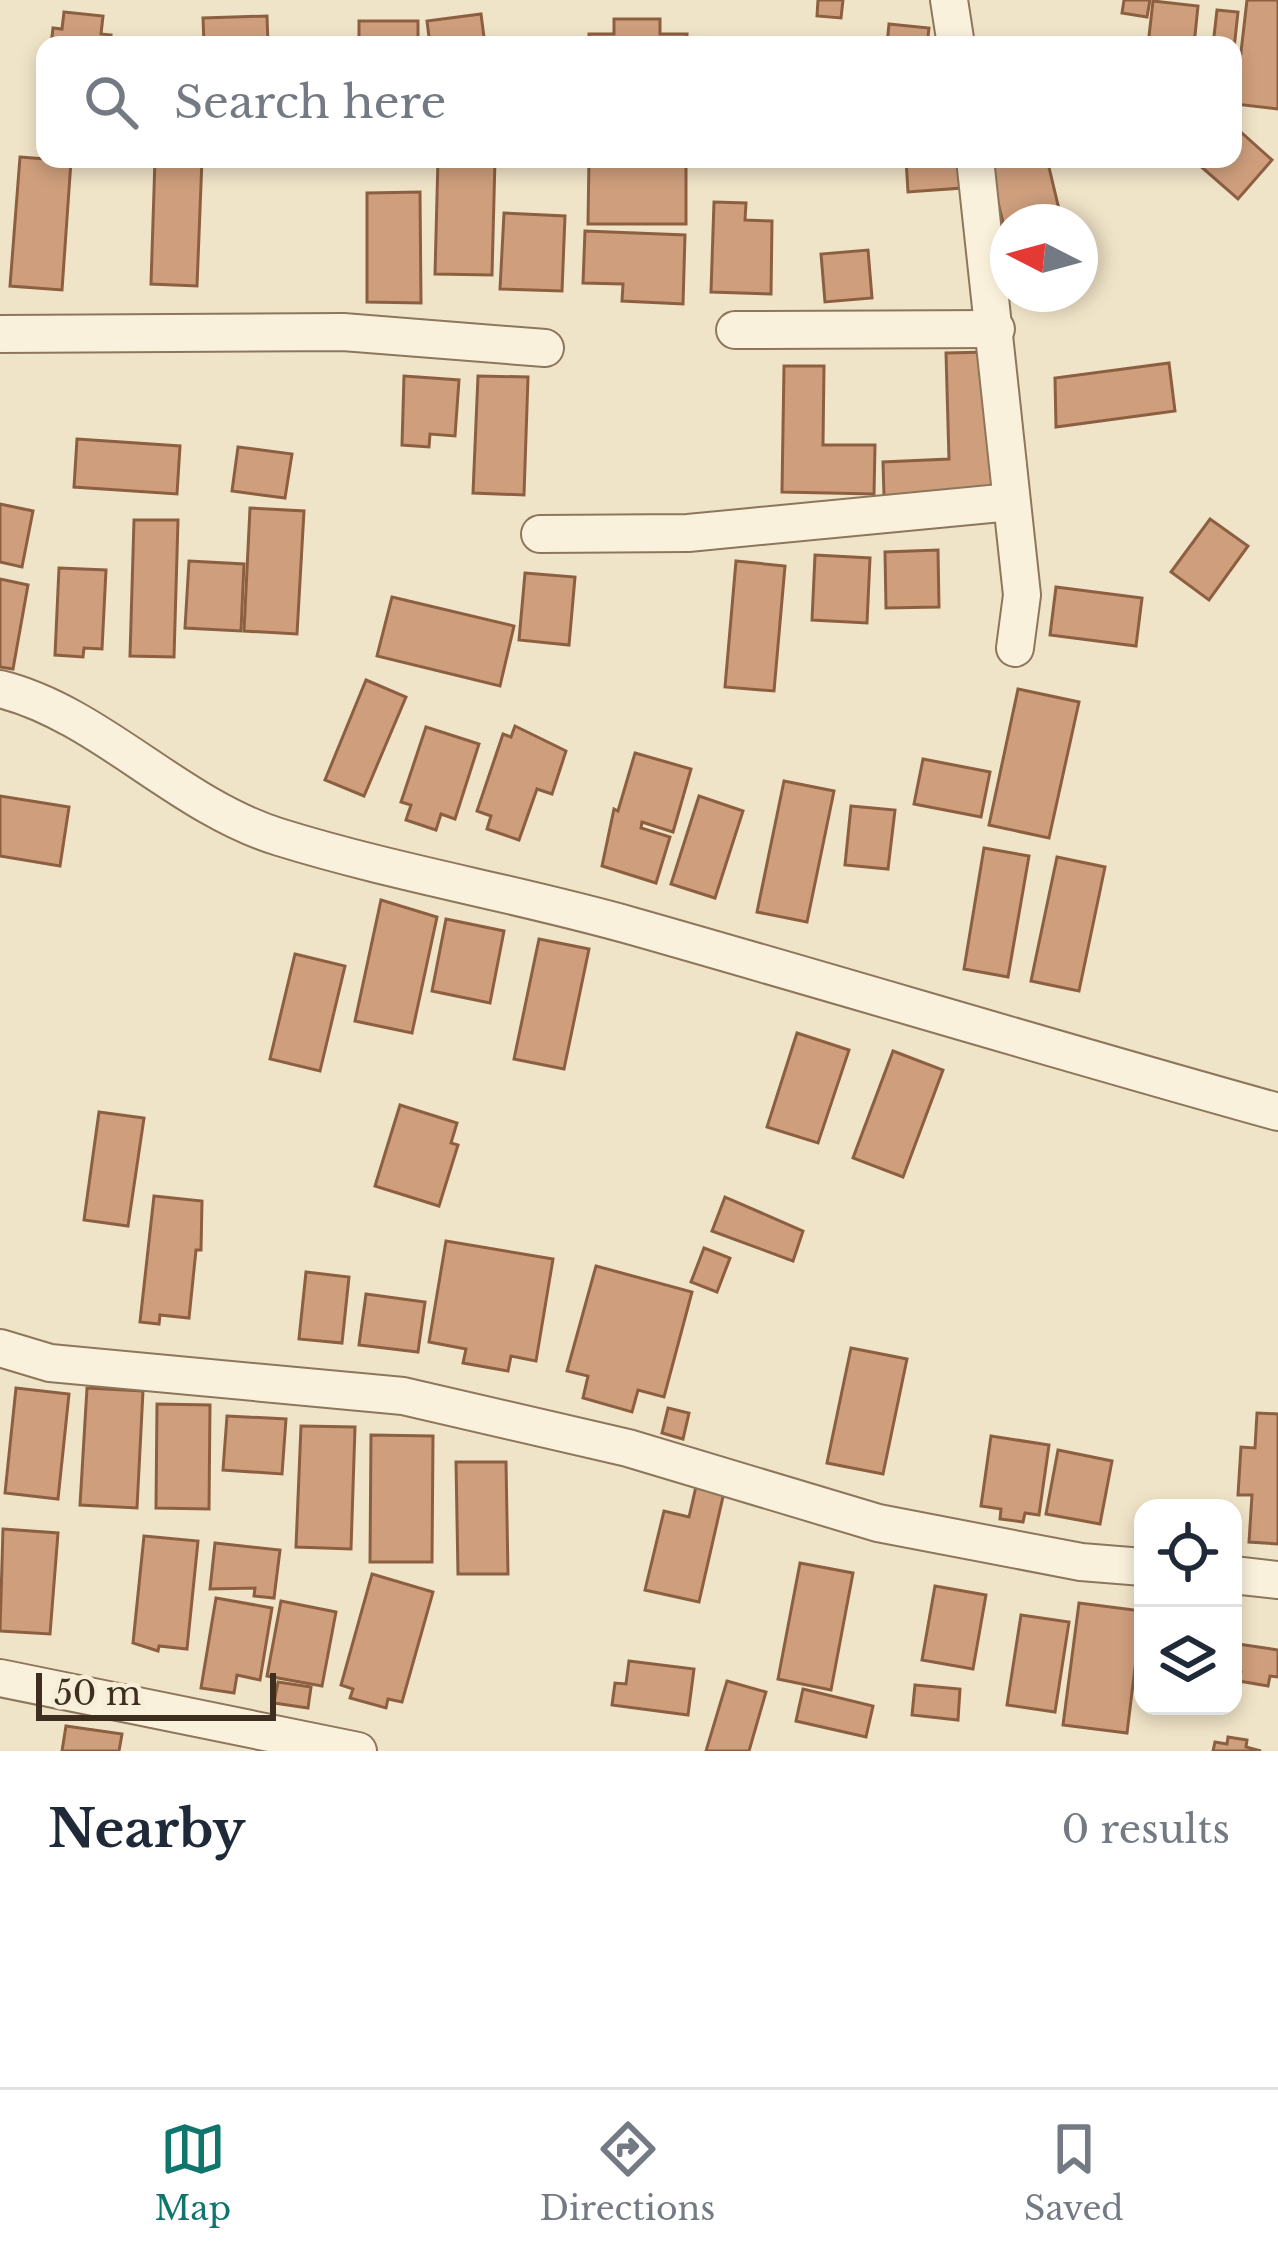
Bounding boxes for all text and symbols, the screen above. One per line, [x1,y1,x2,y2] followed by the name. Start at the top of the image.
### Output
[36,36,1242,168] search box
[78,69,144,135] icon: search
[174,74,446,130] text: Search here
[990,204,1098,312] north arrow
[1134,1499,1242,1715] map controls
[1134,1499,1242,1607] button: locate
[1134,1607,1242,1715] button: layers
[36,1667,276,1720] scale bar
[54,1673,141,1714] text: 50 m
[48,1798,245,1861] text: Nearby
[1061,1805,1230,1854] text: 0 results
[154,2116,231,2229] tab: Map
[540,2116,715,2229] tab: Directions
[1024,2116,1124,2229] tab: Saved

